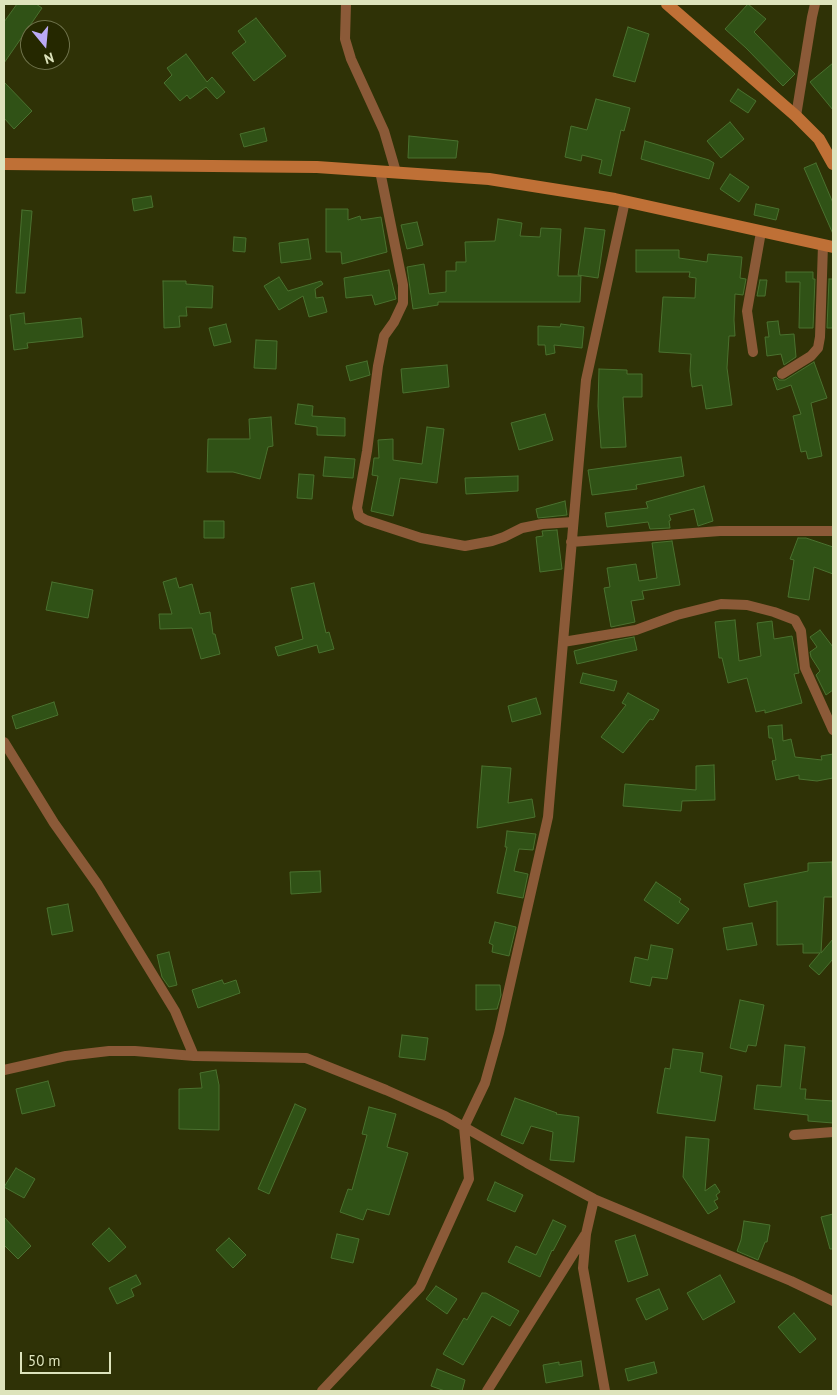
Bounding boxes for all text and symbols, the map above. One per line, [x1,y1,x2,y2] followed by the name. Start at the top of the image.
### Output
[20,20,70,70] north arrow
[42,48,56,68] text: N
[22,1342,114,1374] scale bar
[28,1351,61,1370] text: 50 m

